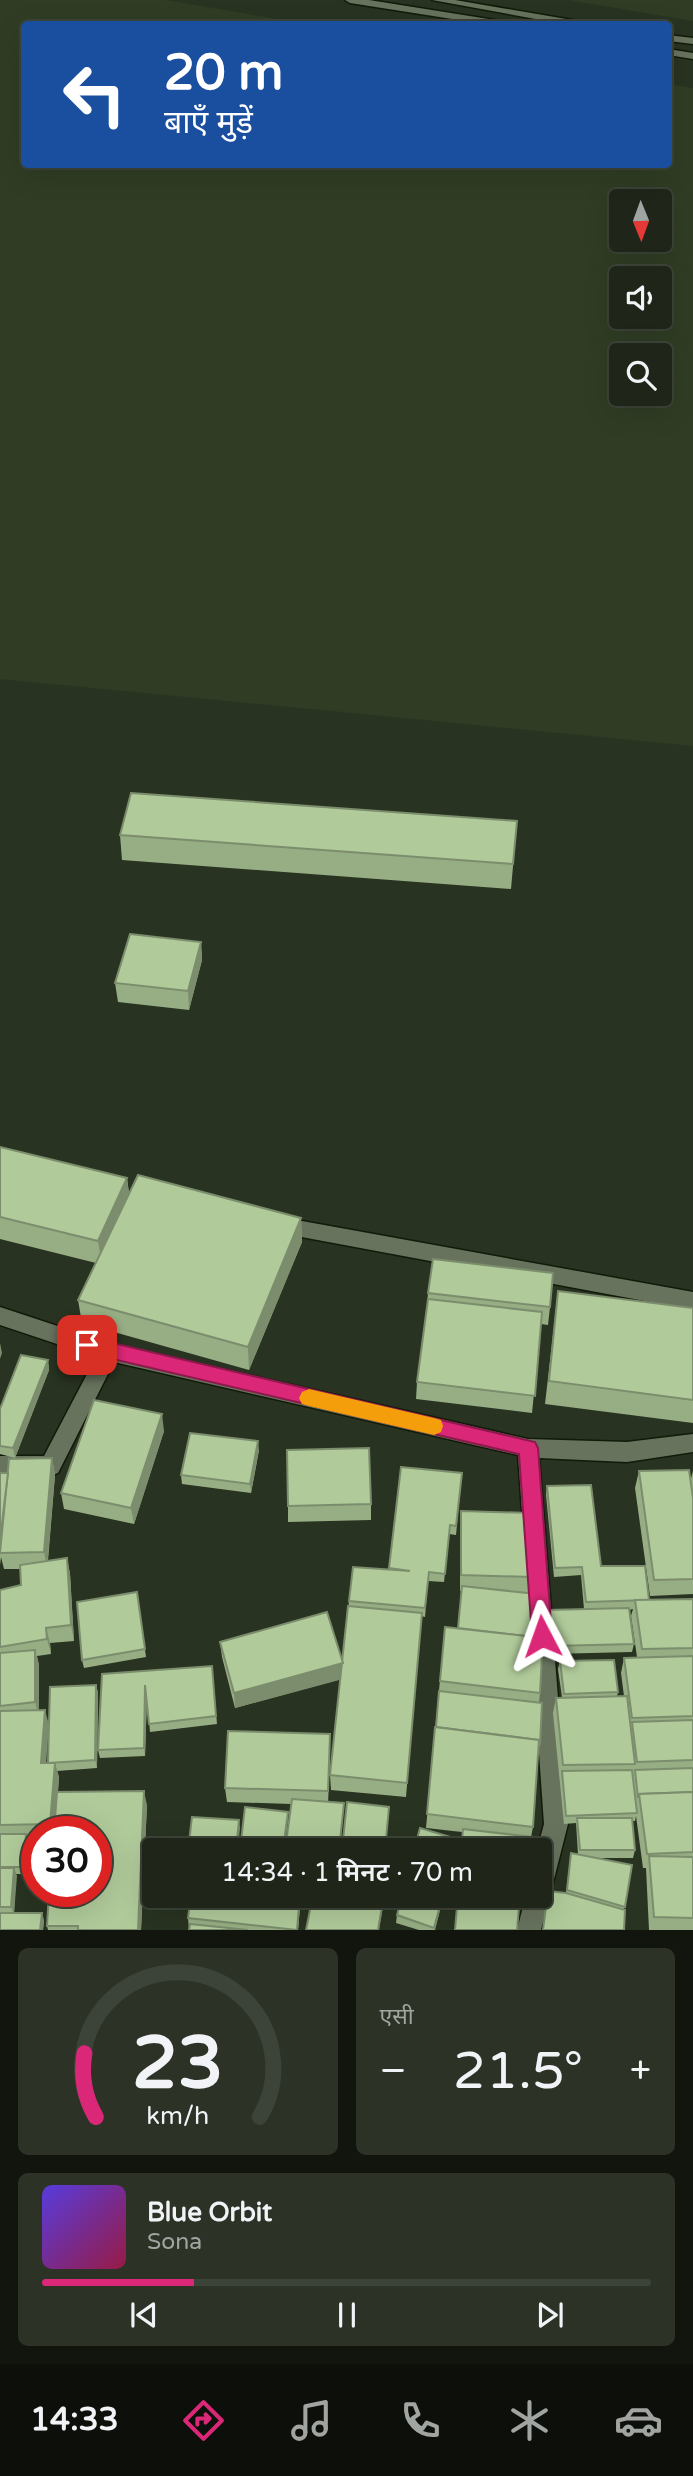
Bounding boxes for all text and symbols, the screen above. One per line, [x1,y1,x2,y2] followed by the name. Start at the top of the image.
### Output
[164,44,283,103] text: 20 m
[49,49,140,140] icon: left
[164,104,253,142] text: बाएँ मुड़ें
[609,189,672,252] north arrow
[609,189,672,406] map controls
[609,266,672,329] button: sound
[609,343,672,406] button: search
[57,1315,117,1375] pin
[68,1326,106,1364] icon: arrive
[505,1599,579,1673] position arrow
[21,1816,112,1907] speed limit sign: 30
[221,1857,473,1888] text: 14:34 · 1 मिनट · 70 m
[380,2003,414,2031] text: एसी
[132,2021,223,2109] text: 23
[453,2040,583,2103] text: 21.5°
[380,2048,407,2094] text: −
[630,2048,651,2094] text: +
[146,2101,209,2131] text: km/h
[147,2197,272,2228] text: Blue Orbit
[147,2228,202,2256] text: Sona
[125,2296,163,2334] icon: previous
[328,2296,366,2334] icon: pause
[531,2296,569,2334] icon: next
[179,2396,228,2445] icon: directions
[287,2396,336,2445] icon: music
[396,2396,445,2445] icon: phone
[505,2396,554,2445] icon: climate
[614,2396,663,2445] icon: car
[30,2401,119,2439] text: 14:33

